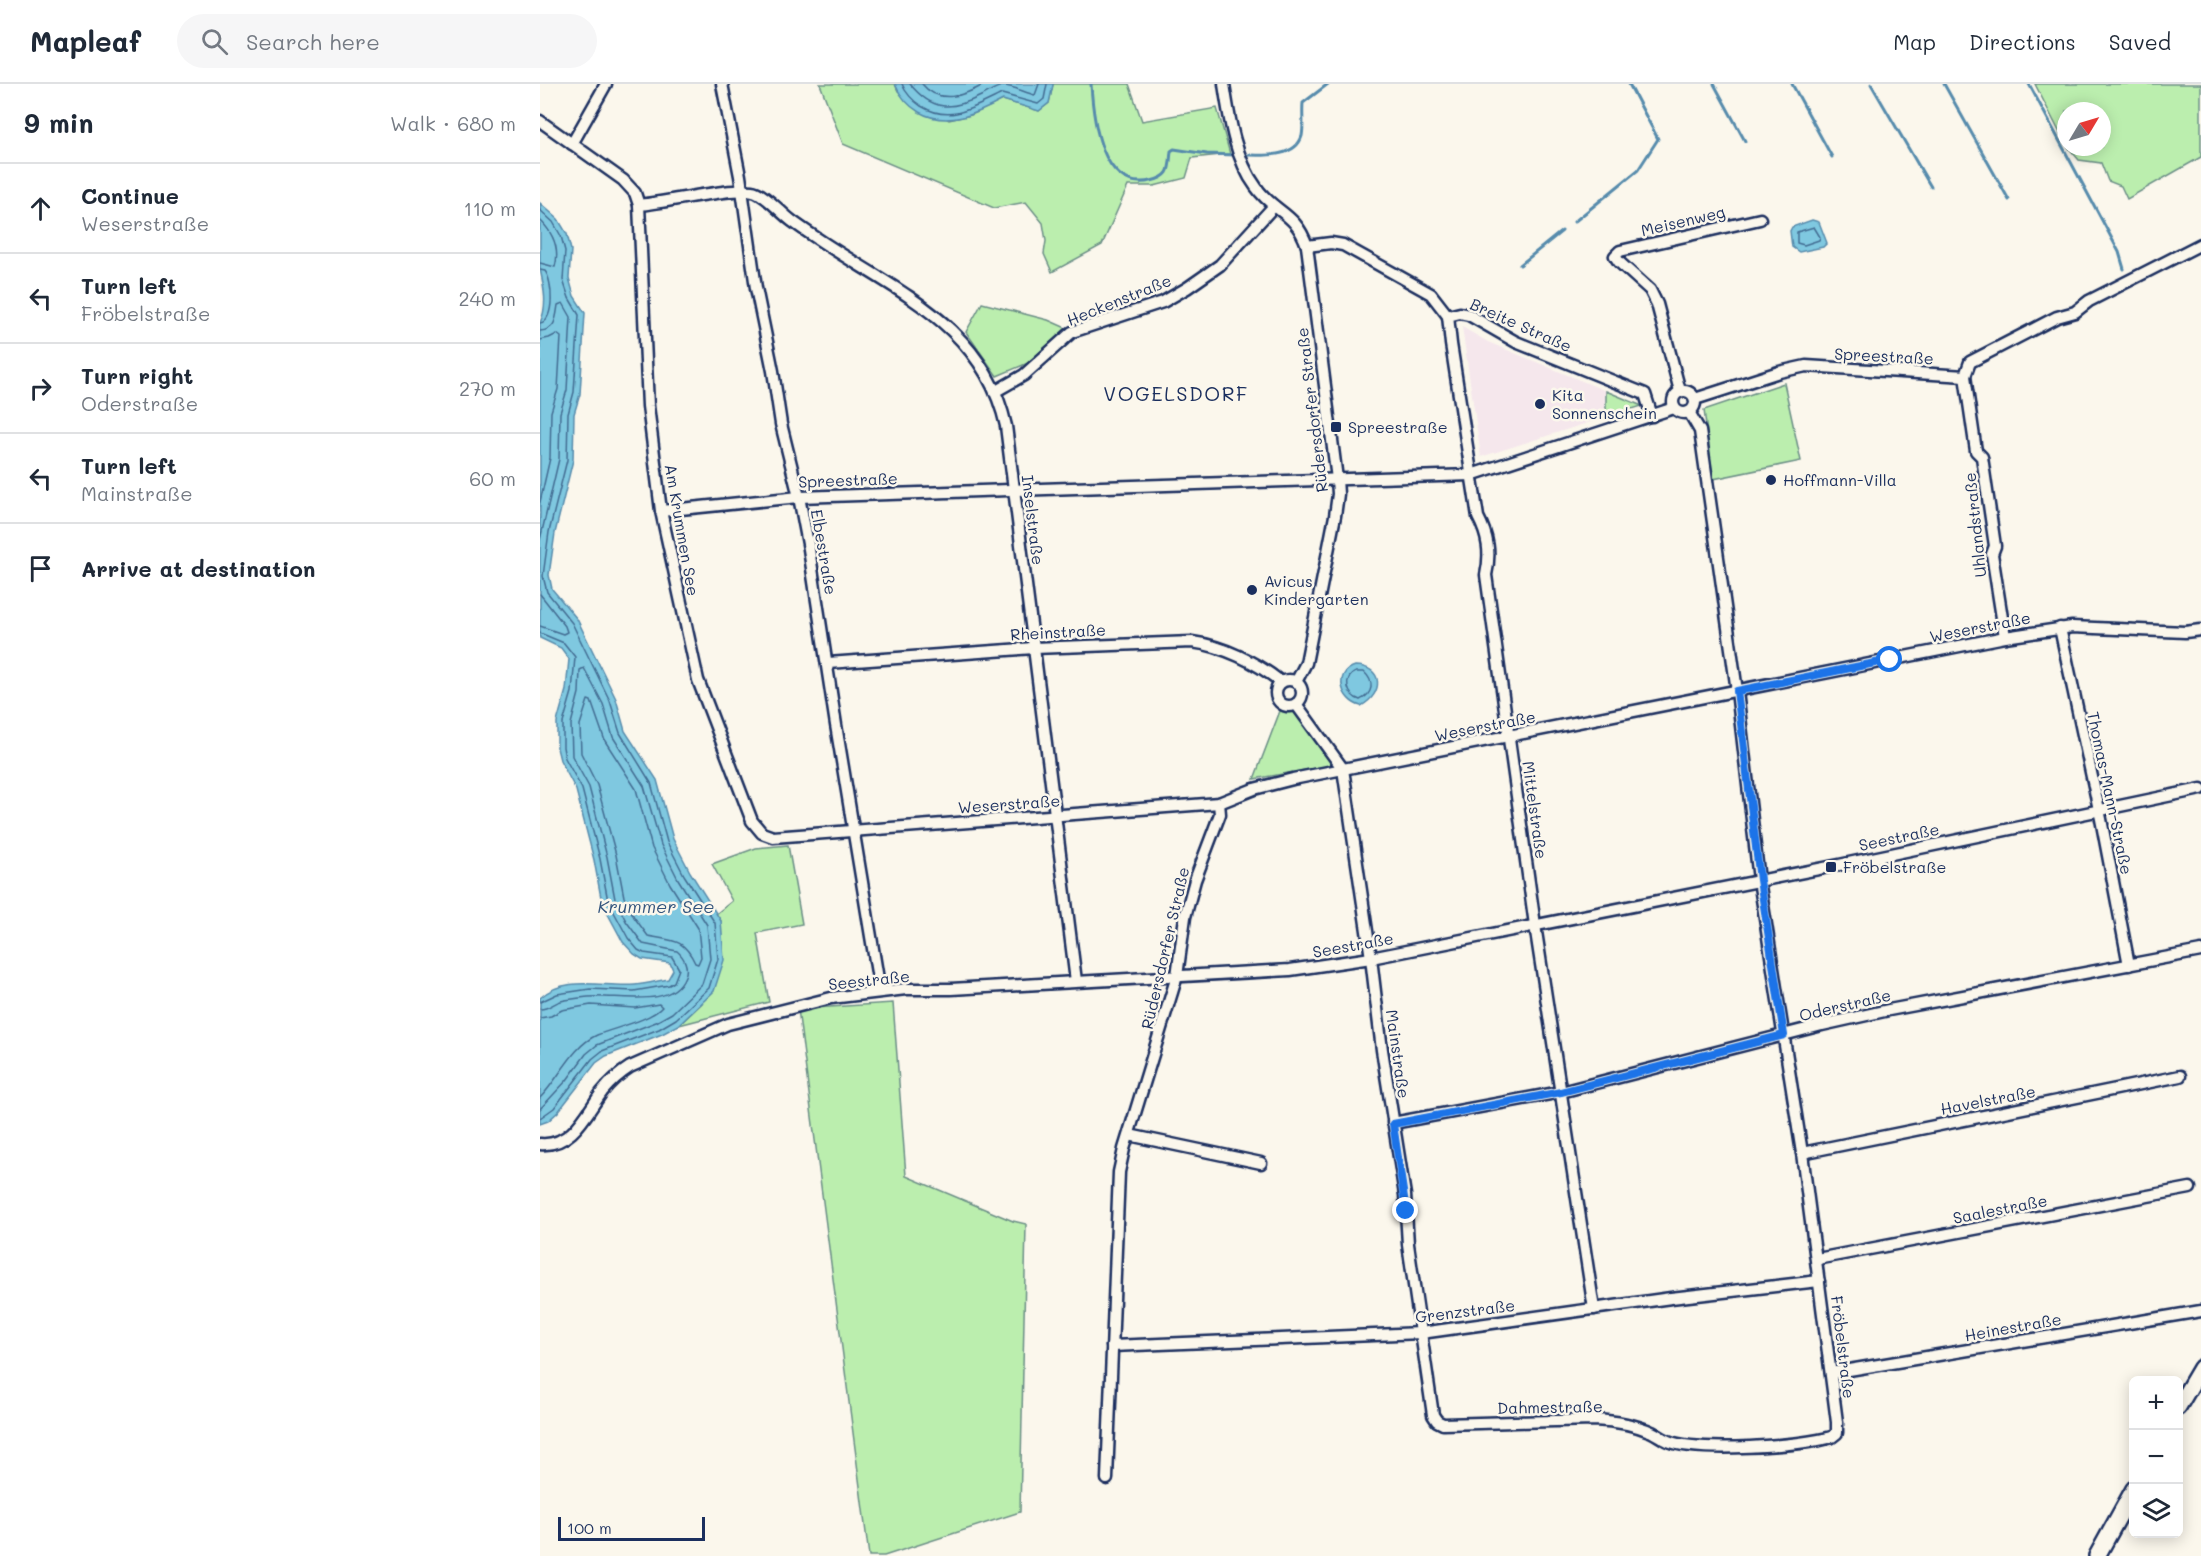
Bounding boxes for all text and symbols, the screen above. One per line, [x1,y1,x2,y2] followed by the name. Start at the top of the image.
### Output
[177,14,597,68] search box
[30,23,141,59] text: Mapleaf
[198,25,231,58] icon: search
[246,27,380,56] text: Search here
[1893,28,1936,55] text: Map
[1969,28,2076,55] text: Directions
[2109,28,2171,55] text: Saved
[2057,102,2111,156] north arrow
[24,106,93,140] text: 9 min
[390,110,516,136] text: Walk · 680 m
[81,181,179,210] text: Continue
[24,192,57,225] icon: ahead
[463,195,516,221] text: 110 m
[1639,201,1727,240] street label: Meisenweg
[81,210,209,236] text: Weserstraße
[1063,269,1174,330] street label: Heckenstraße
[81,271,177,300] text: Turn left
[24,282,57,315] icon: left
[458,285,516,311] text: 240 m
[1467,293,1575,356] street label: Breite Straße
[81,300,210,326] text: Fröbelstraße
[1291,326,1332,494] street label: Rüdersdorfer Straße
[1834,342,1934,369] street label: Spreestraße
[81,361,193,390] text: Turn right
[24,372,57,405] icon: right
[459,375,516,401] text: 270 m
[1103,380,1249,406] district label: VOGELSDORF
[1552,384,1657,423] place label: Kita Sonnenschein
[81,390,198,416] text: Oderstraße
[1533,397,1547,411] marker: Kita Sonnenschein
[1348,416,1448,437] place label: Spreestraße
[1329,420,1343,434] marker: Spreestraße
[81,451,177,480] text: Turn left
[24,462,57,495] icon: left
[661,462,704,598] street label: Am Krummen See
[469,465,516,491] text: 60 m
[798,467,898,492] street label: Spreestraße
[1783,469,1897,490] place label: Hoffmann-Villa
[1959,471,1990,579] street label: Uhlandstraße
[1764,473,1778,487] marker: Hoffmann-Villa
[1018,474,1049,566] street label: Inselstraße
[81,480,193,506] text: Mainstraße
[807,508,842,596] street label: Elbestraße
[24,552,57,585] icon: arrive
[81,554,316,583] text: Arrive at destination
[1264,570,1369,609] place label: Avicus Kindergarten
[1245,583,1259,597] marker: Avicus Kindergarten
[1928,606,2032,647] street label: Weserstraße
[1010,619,1106,644] street label: Rheinstraße
[1876,646,1902,672] route start
[1433,705,1537,746] street label: Weserstraße
[2083,710,2138,876] street label: Thomas-Mann-Straße
[1518,760,1553,860] street label: Mittelstraße
[957,789,1061,818] street label: Weserstraße
[1857,818,1941,855] street label: Seestraße
[1843,856,1946,877] place label: Fröbelstraße
[1824,860,1838,874] marker: Fröbelstraße
[1136,865,1193,1031] street label: Rüdersdorfer Straße
[598,894,714,918] water label: Krummer See
[1311,927,1395,962] street label: Seestraße
[827,965,911,994] street label: Seestraße
[1797,984,1893,1025] street label: Oderstraße
[1382,1008,1415,1100] street label: Mainstraße
[1938,1080,2037,1119] street label: Havelstraße
[1951,1189,2049,1228] street label: Saalestraße
[1392,1197,1418,1223] route end
[1414,1294,1516,1327] street label: Grenzstraße
[1827,1294,1860,1400] street label: Fröbelstraße
[1963,1308,2063,1345] street label: Heinestraße
[2129,1376,2183,1538] map controls
[2129,1376,2183,1430] button: +
[1497,1395,1603,1418] street label: Dahmestraße
[2129,1430,2183,1484] button: −
[2129,1484,2183,1538] button: layers
[558,1514,705,1542] scale bar
[567,1517,612,1538] text: 100 m

